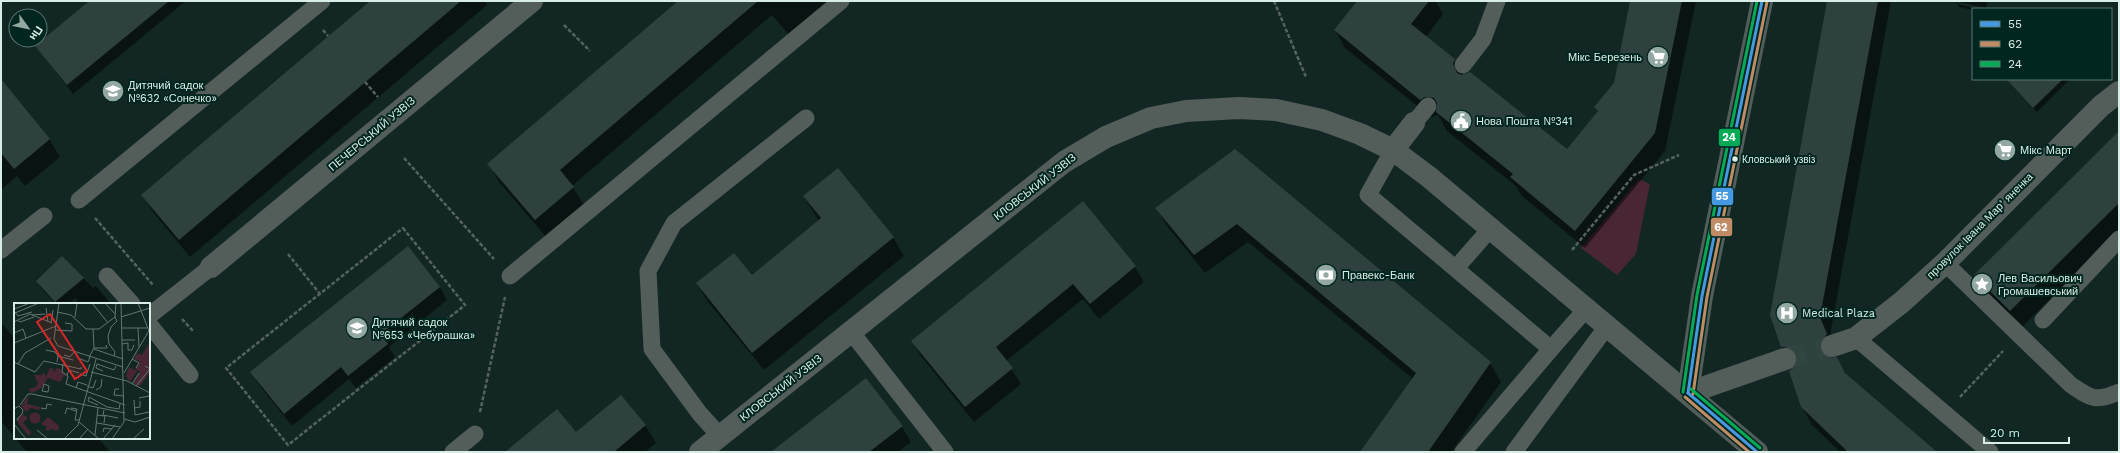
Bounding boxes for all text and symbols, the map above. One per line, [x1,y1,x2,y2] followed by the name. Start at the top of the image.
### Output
[8,8,48,48] north arrow
[1972,8,2112,80] legend
[2008,17,2022,31] text: 55
[27,24,45,43] text: Пн
[2008,37,2022,51] text: 62
[1645,44,1671,70] supermarket icon: Мікс Березень
[1568,51,1642,64] place label: Мікс Березень
[2008,57,2022,71] text: 24
[100,78,126,104] school or university icon: Дитячий садок №632 «Сонечко»
[128,79,217,105] place label: Дитячий садок №632 «Сонечко»
[326,94,418,174] street label: ПЕЧЕРСЬКИЙ УЗВІЗ
[1448,108,1474,134] public building icon: Нова Пошта №341
[1476,115,1573,128] place label: Нова Пошта №341
[1718,128,1741,147] line badge: 24
[1722,131,1736,144] text: 24
[1992,137,2018,163] supermarket icon: Мікс Март
[2020,144,2072,157] place label: Мікс Март
[991,151,1079,223] street label: КЛОВСЬКИЙ УЗВІЗ
[1730,154,1740,164] marker: Кловський узвіз
[1742,154,1816,165] place label: Кловський узвіз
[1924,170,2036,282] street label: провулок Івана Марʼяненка
[1711,187,1734,206] line badge: 55
[1716,190,1728,203] text: 55
[1710,217,1733,237] line badge: 62
[1714,221,1728,234] text: 62
[1313,262,1339,288] bank icon: Правекс-Банк
[1342,269,1414,282] place label: Правекс-Банк
[1969,271,1995,297] place icon: Лев Васильович Громашевський
[1998,272,2082,298] place label: Лев Васильович Громашевський
[1774,300,1800,326] hospital icon: Medical Plaza
[14,303,150,439] inset map
[1802,307,1875,320] place label: Medical Plaza
[344,315,370,341] school or university icon: Дитячий садок №653 «Чебурашка»
[372,316,475,342] place label: Дитячий садок №653 «Чебурашка»
[737,352,825,424] street label: КЛОВСЬКИЙ УЗВІЗ
[1984,419,2069,445] scale bar
[1990,426,2020,440] text: 20 m

